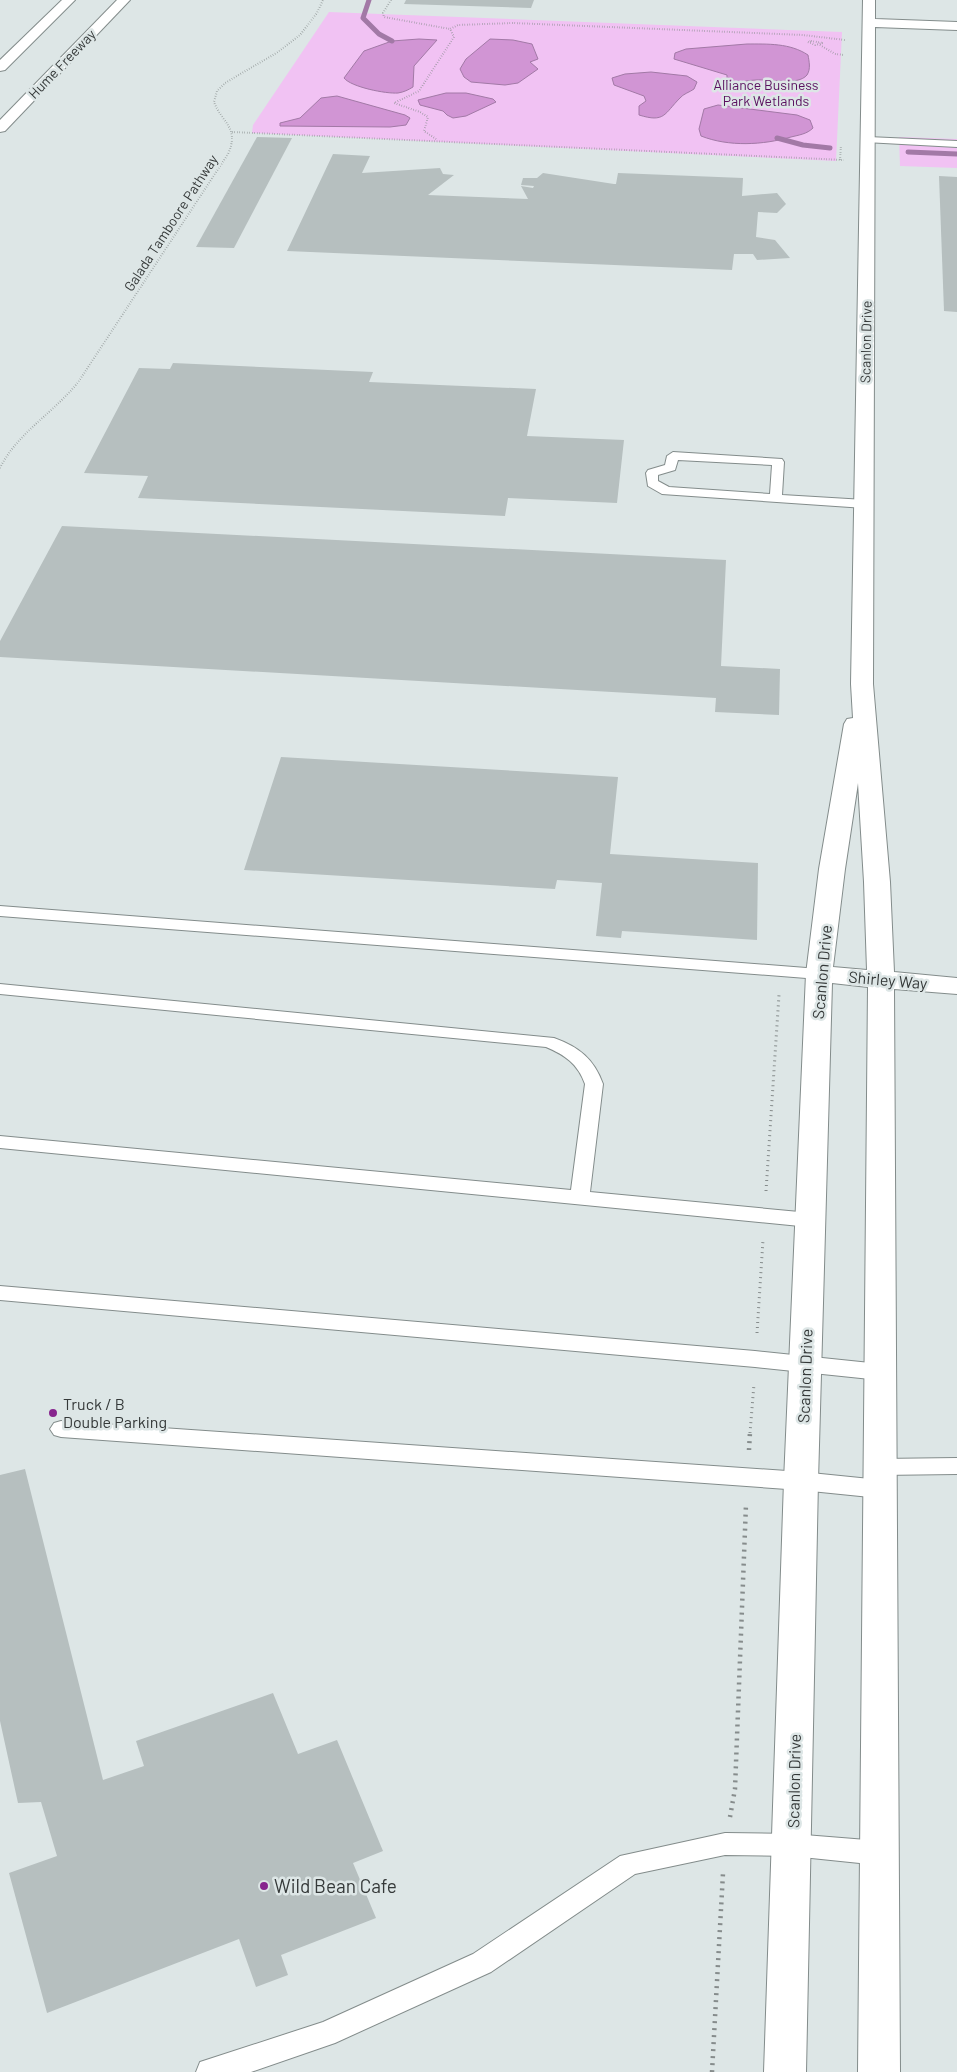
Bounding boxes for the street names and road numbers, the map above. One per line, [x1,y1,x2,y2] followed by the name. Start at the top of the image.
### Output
[24,25,99,102] street label: Hume Freeway
[120,151,221,294] street label: Galada Tamboore Pathway
[856,301,875,383] street label: Scanlon Drive
[808,924,835,1020] street label: Scanlon Drive
[848,967,929,992] street label: Shirley Way
[793,1329,816,1423] street label: Scanlon Drive
[783,1734,804,1828] street label: Scanlon Drive

